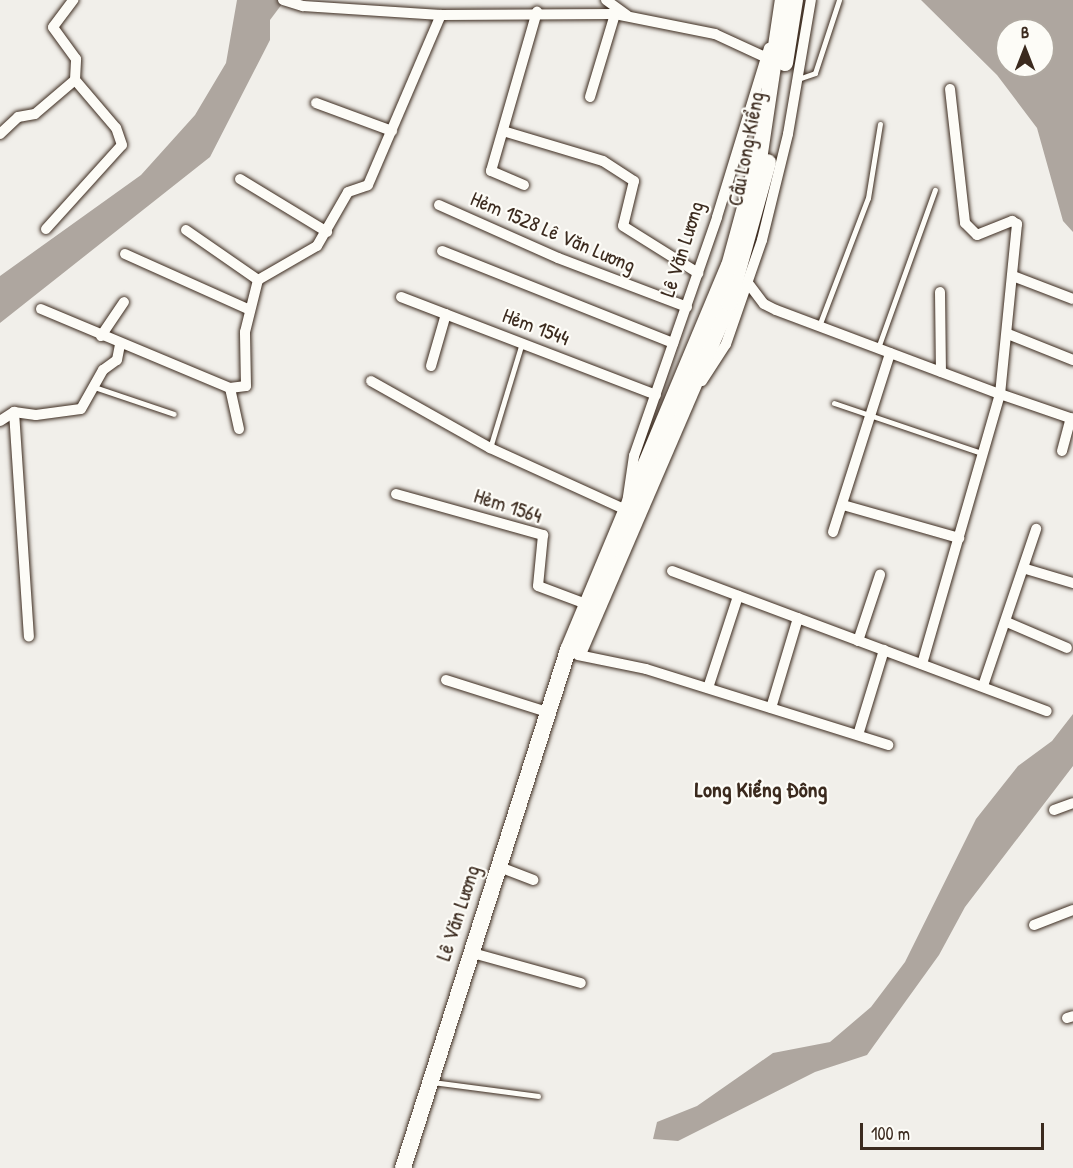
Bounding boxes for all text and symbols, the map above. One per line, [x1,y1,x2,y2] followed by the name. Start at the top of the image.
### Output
[995,18,1055,78] north arrow
[1021,21,1029,43] text: B
[723,90,769,208] street label: Cầu Long Kiểng
[467,186,639,278] street label: Hẻm 1528 Lê Văn Lương
[655,198,709,300] street label: Lê Văn Lương
[499,303,573,351] street label: Hẻm 1544
[471,483,545,529] street label: Hẻm 1564
[695,777,827,803] district label: Long Kiểng Đông
[431,862,485,964] street label: Lê Văn Lương
[863,1111,1048,1149] scale bar
[871,1121,910,1146] text: 100 m

